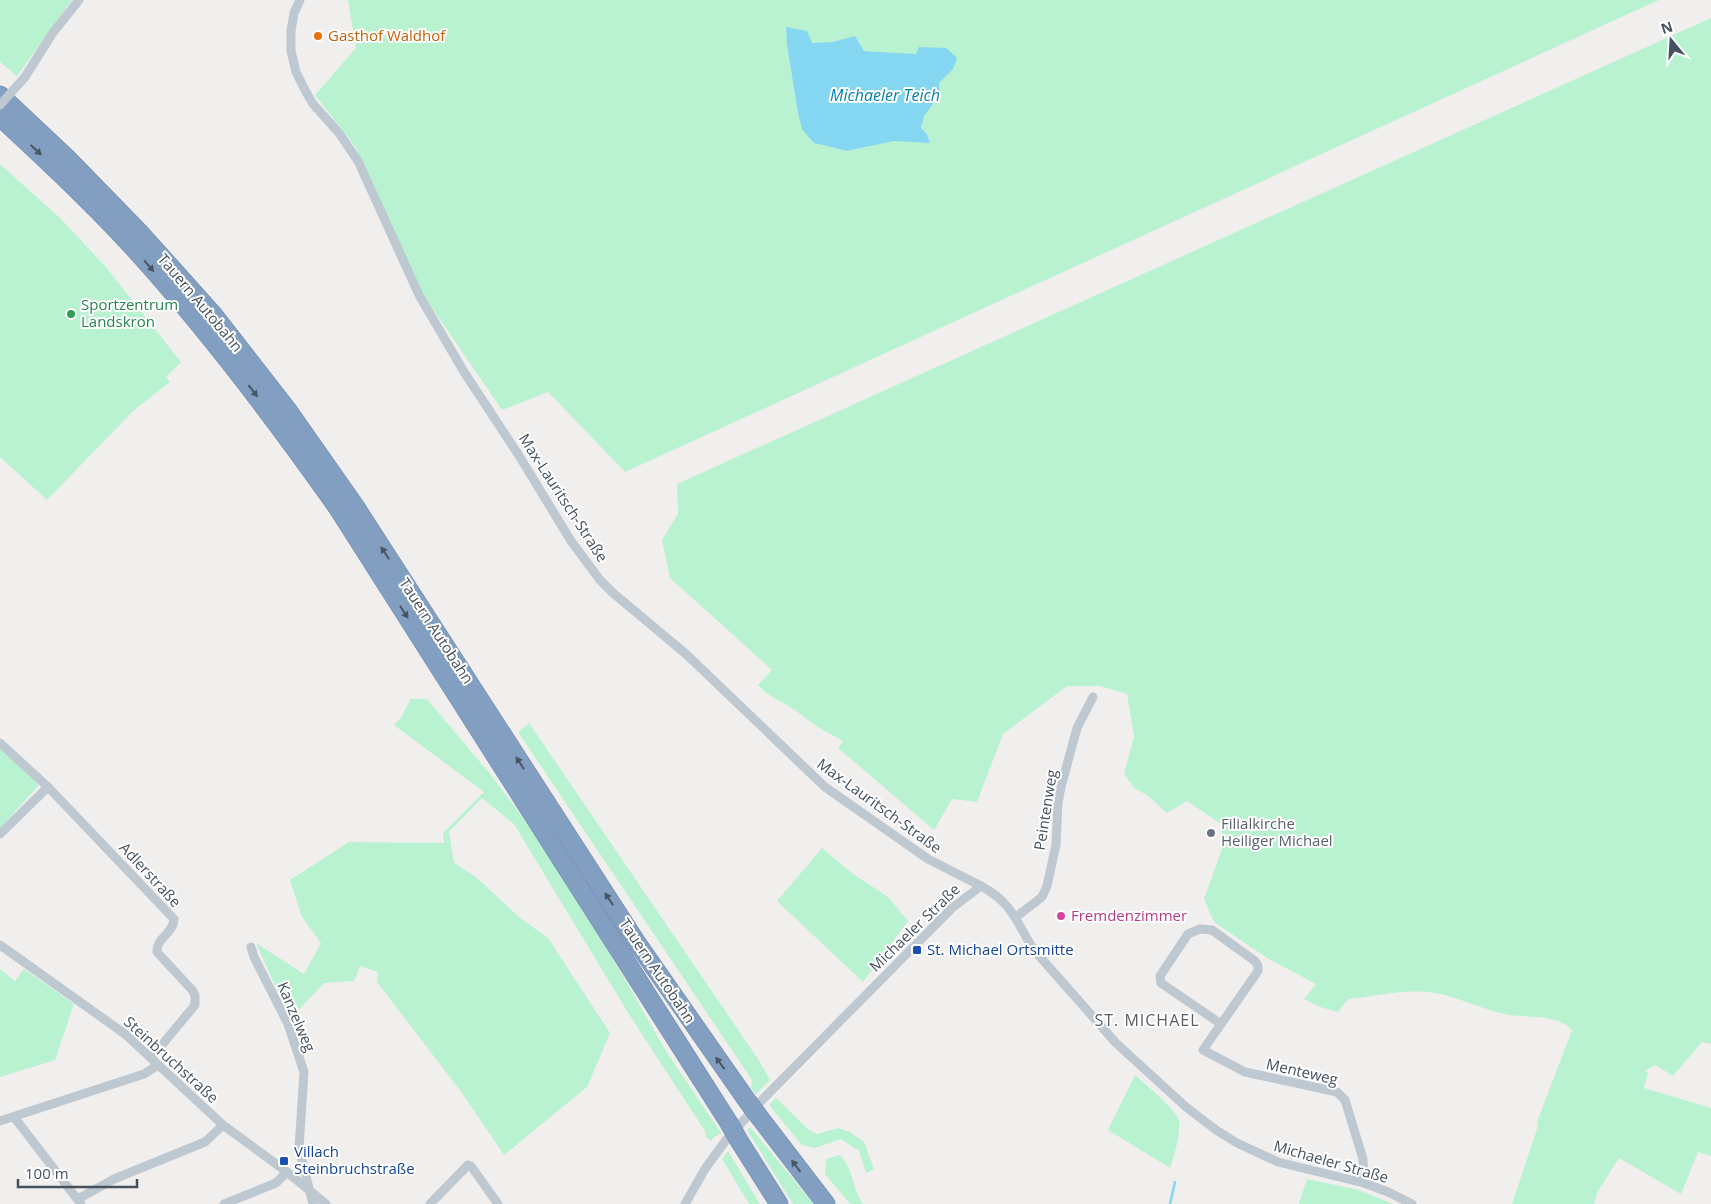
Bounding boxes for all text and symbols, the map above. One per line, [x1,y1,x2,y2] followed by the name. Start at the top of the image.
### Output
[1646,15,1696,65] north arrow
[1658,16,1675,38] text: N
[328,25,446,45] place label: Gasthof Waldhof
[312,30,324,42] marker: Gasthof Waldhof
[830,84,940,106] water label: Michaeler Teich
[29,144,41,156] one-way arrow
[154,249,248,356] street label: Tauern Autobahn
[144,259,155,272] one-way arrow
[81,294,178,331] place label: Sportzentrum Landskron
[65,308,77,320] marker: Sportzentrum Landskron
[247,384,258,397] one-way arrow
[515,429,613,566] street label: Max-Lauritsch-Straße
[380,546,390,559] one-way arrow
[395,574,479,687] street label: Tauern Autobahn
[399,605,409,618] one-way arrow
[813,753,946,857] street label: Max-Lauritsch-Straße
[516,756,525,770] one-way arrow
[1029,768,1061,852] street label: Peintenweg
[1221,813,1333,850] place label: Filialkirche Heiliger Michael
[1205,827,1217,839] marker: Filialkirche Heiliger Michael
[116,838,186,911] street label: Adlerstraße
[865,879,964,976] street label: Michaeler Straße
[604,893,613,906] one-way arrow
[1071,905,1187,925] place label: Fremdenzimmer
[1055,910,1067,922] marker: Fremdenzimmer
[615,914,700,1027] street label: Tauern Autobahn
[927,939,1074,959] place label: St. Michael Ortsmitte
[911,944,923,956] marker: St. Michael Ortsmitte
[273,979,321,1055] street label: Kanzelweg
[1094,1009,1200,1031] district label: ST. MICHAEL
[120,1011,223,1107] street label: Steinbruchstraße
[1264,1053,1340,1089] street label: Menteweg
[715,1056,725,1070] one-way arrow
[1272,1135,1391,1187] street label: Michaeler Straße
[294,1141,415,1178] place label: Villach Steinbruchstraße
[278,1155,290,1167] marker: Villach Steinbruchstraße
[18,1156,136,1188] scale bar
[791,1159,801,1173] one-way arrow
[25,1163,69,1183] text: 100 m

